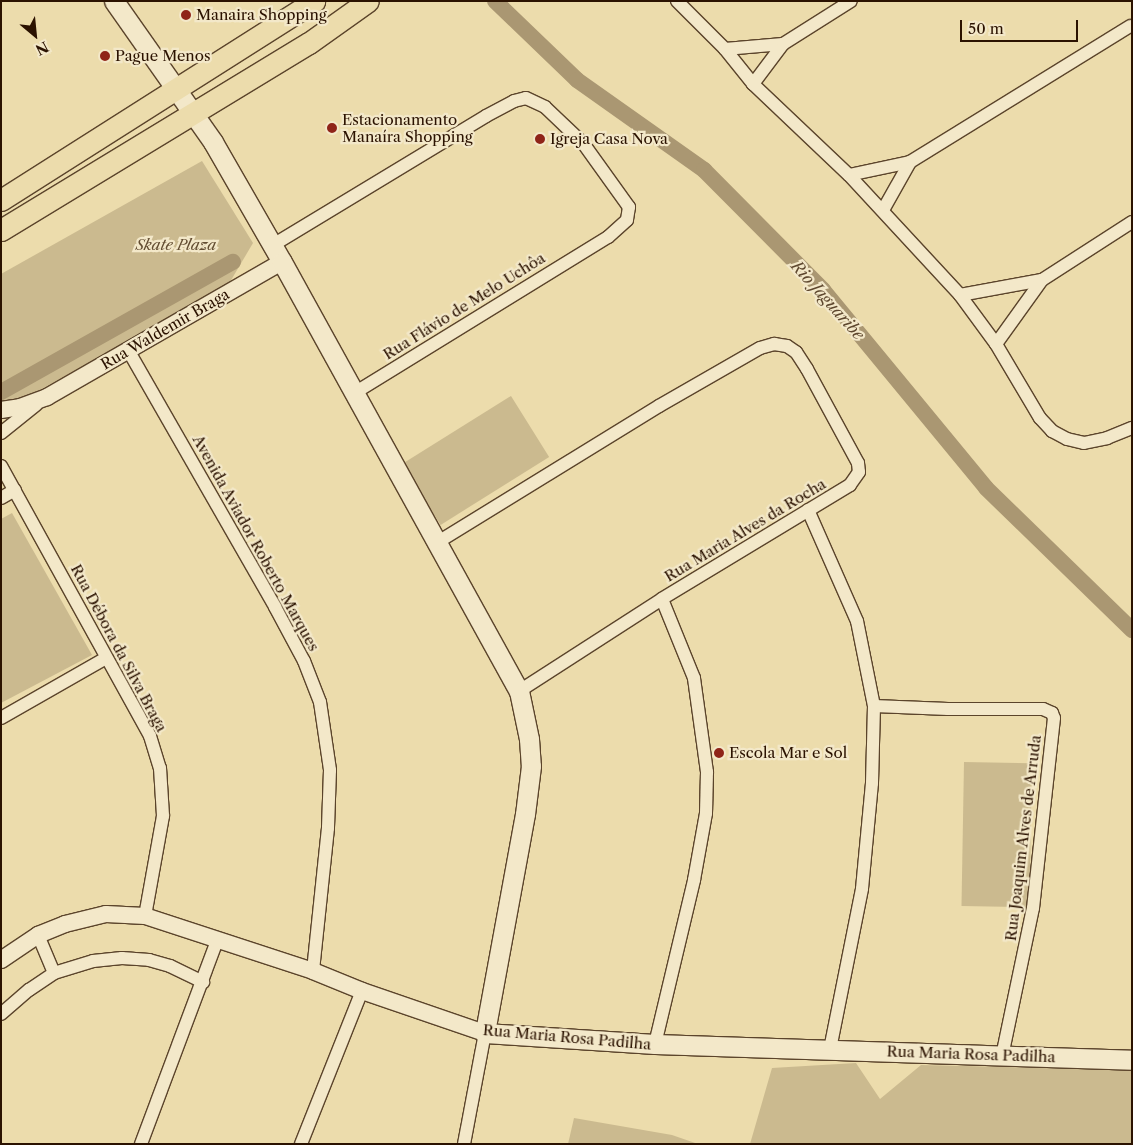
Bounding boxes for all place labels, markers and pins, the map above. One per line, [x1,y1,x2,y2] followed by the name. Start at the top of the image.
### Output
[196,6,327,24] place label: Manaira Shopping
[180,9,192,21] marker: Manaira Shopping
[115,47,210,65] place label: Pague Menos
[99,50,111,62] marker: Pague Menos
[342,110,473,145] place label: Estacionamento Manaíra Shopping
[326,122,338,134] marker: Estacionamento Manaíra Shopping
[550,130,668,148] place label: Igreja Casa Nova
[534,133,546,145] marker: Igreja Casa Nova
[729,744,848,762] place label: Escola Mar e Sol
[713,747,725,759] marker: Escola Mar e Sol

